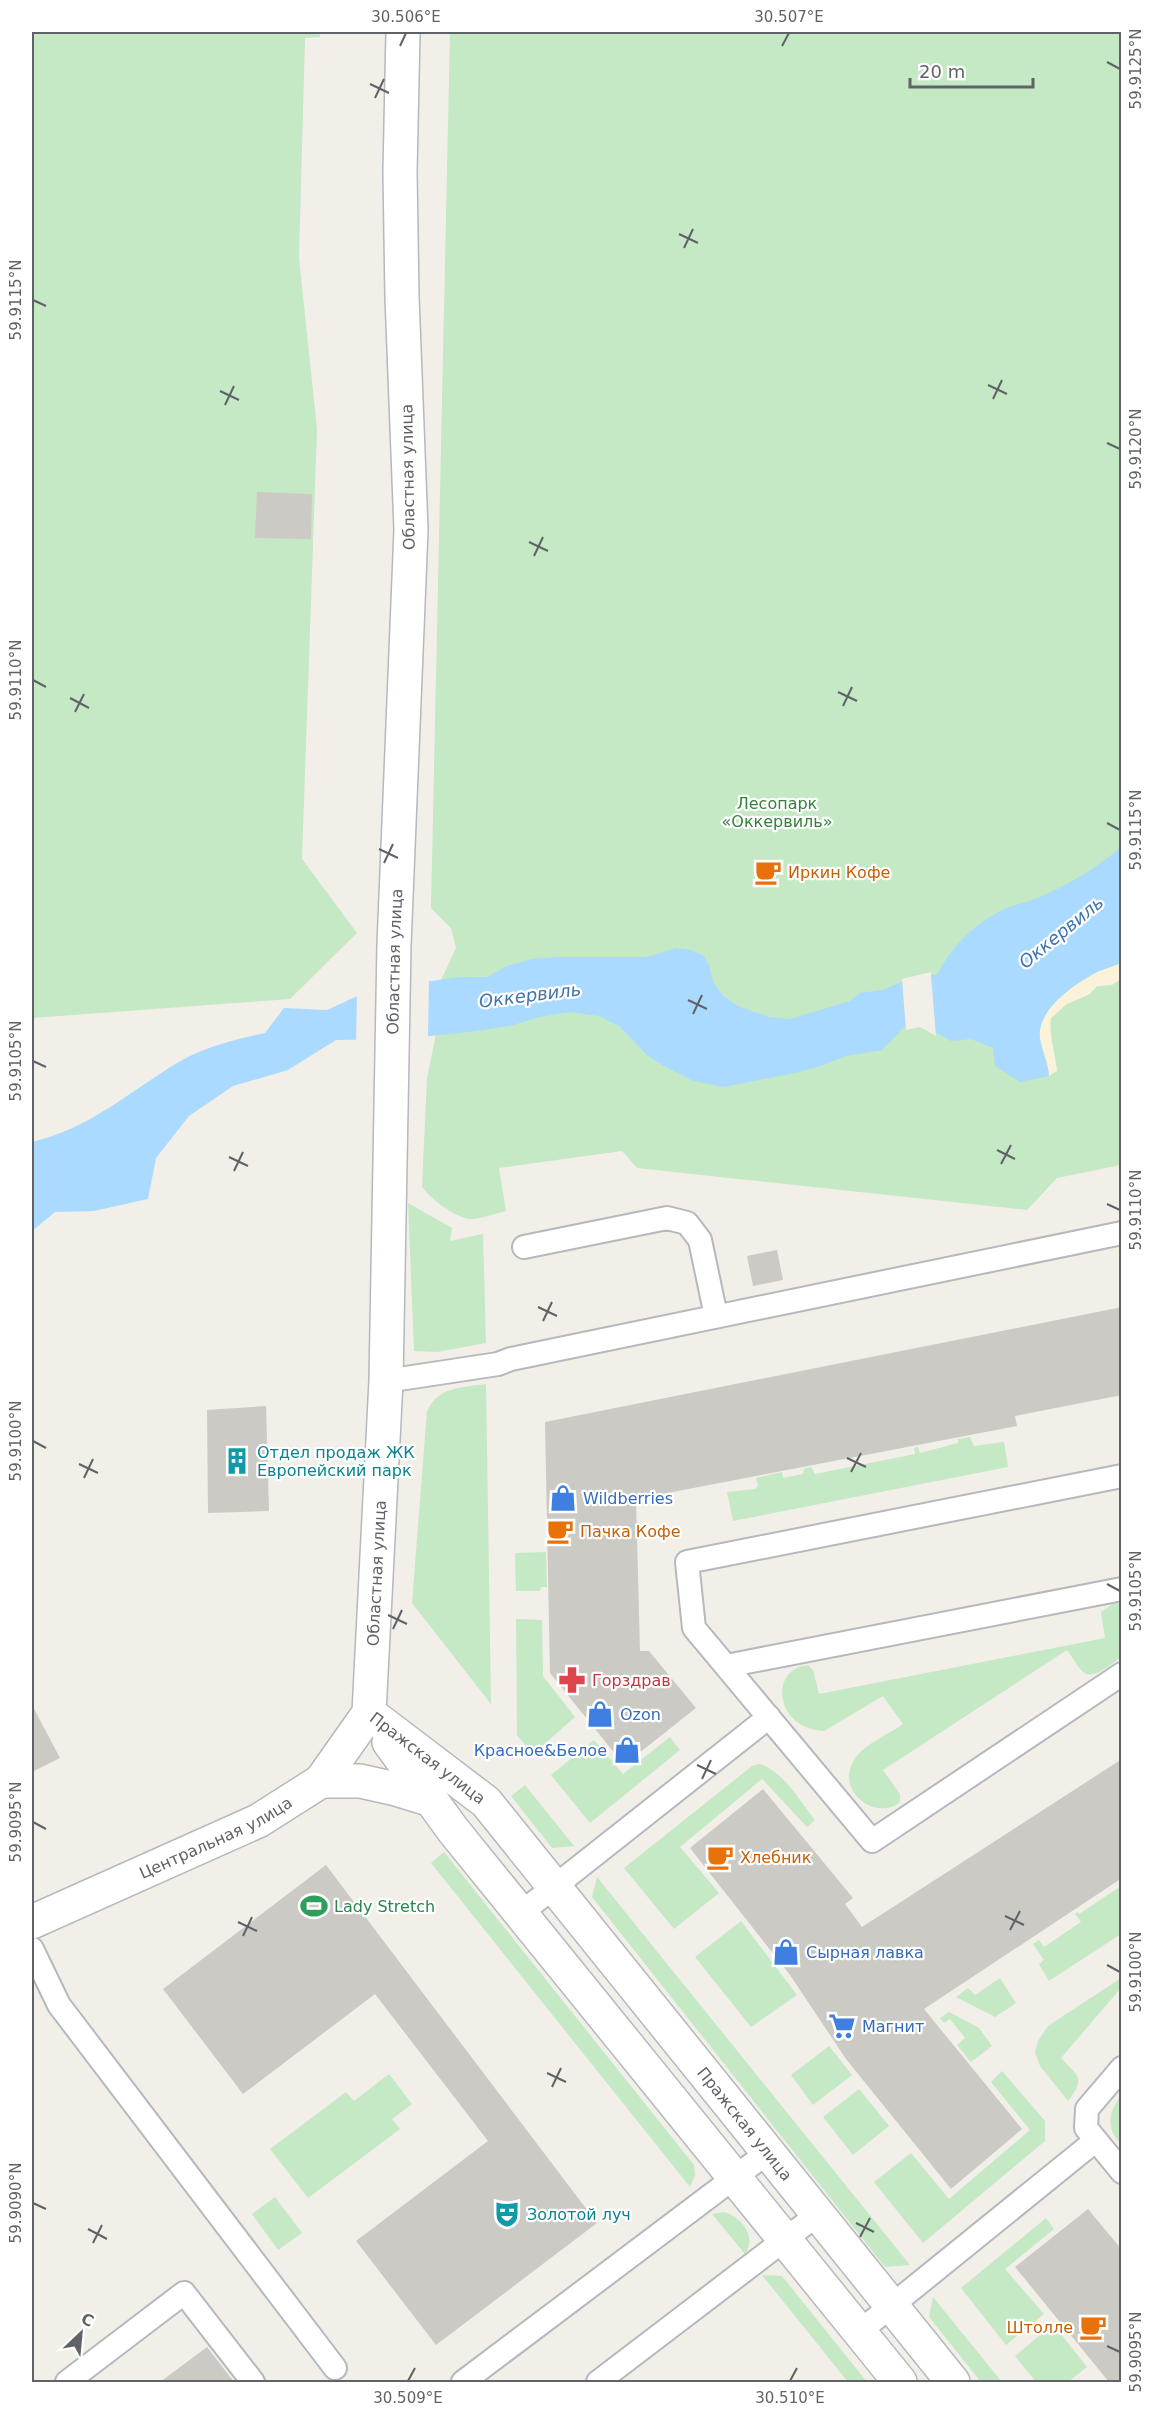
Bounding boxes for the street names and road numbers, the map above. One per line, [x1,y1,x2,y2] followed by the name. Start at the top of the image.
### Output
[397,404,419,550] street label: Областная улица
[383,888,406,1035] street label: Областная улица
[363,1500,389,1647] street label: Областная улица
[366,1708,489,1808] street label: Пражская улица
[136,1792,295,1882] street label: Центральная улица
[694,2063,796,2184] street label: Пражская улица

